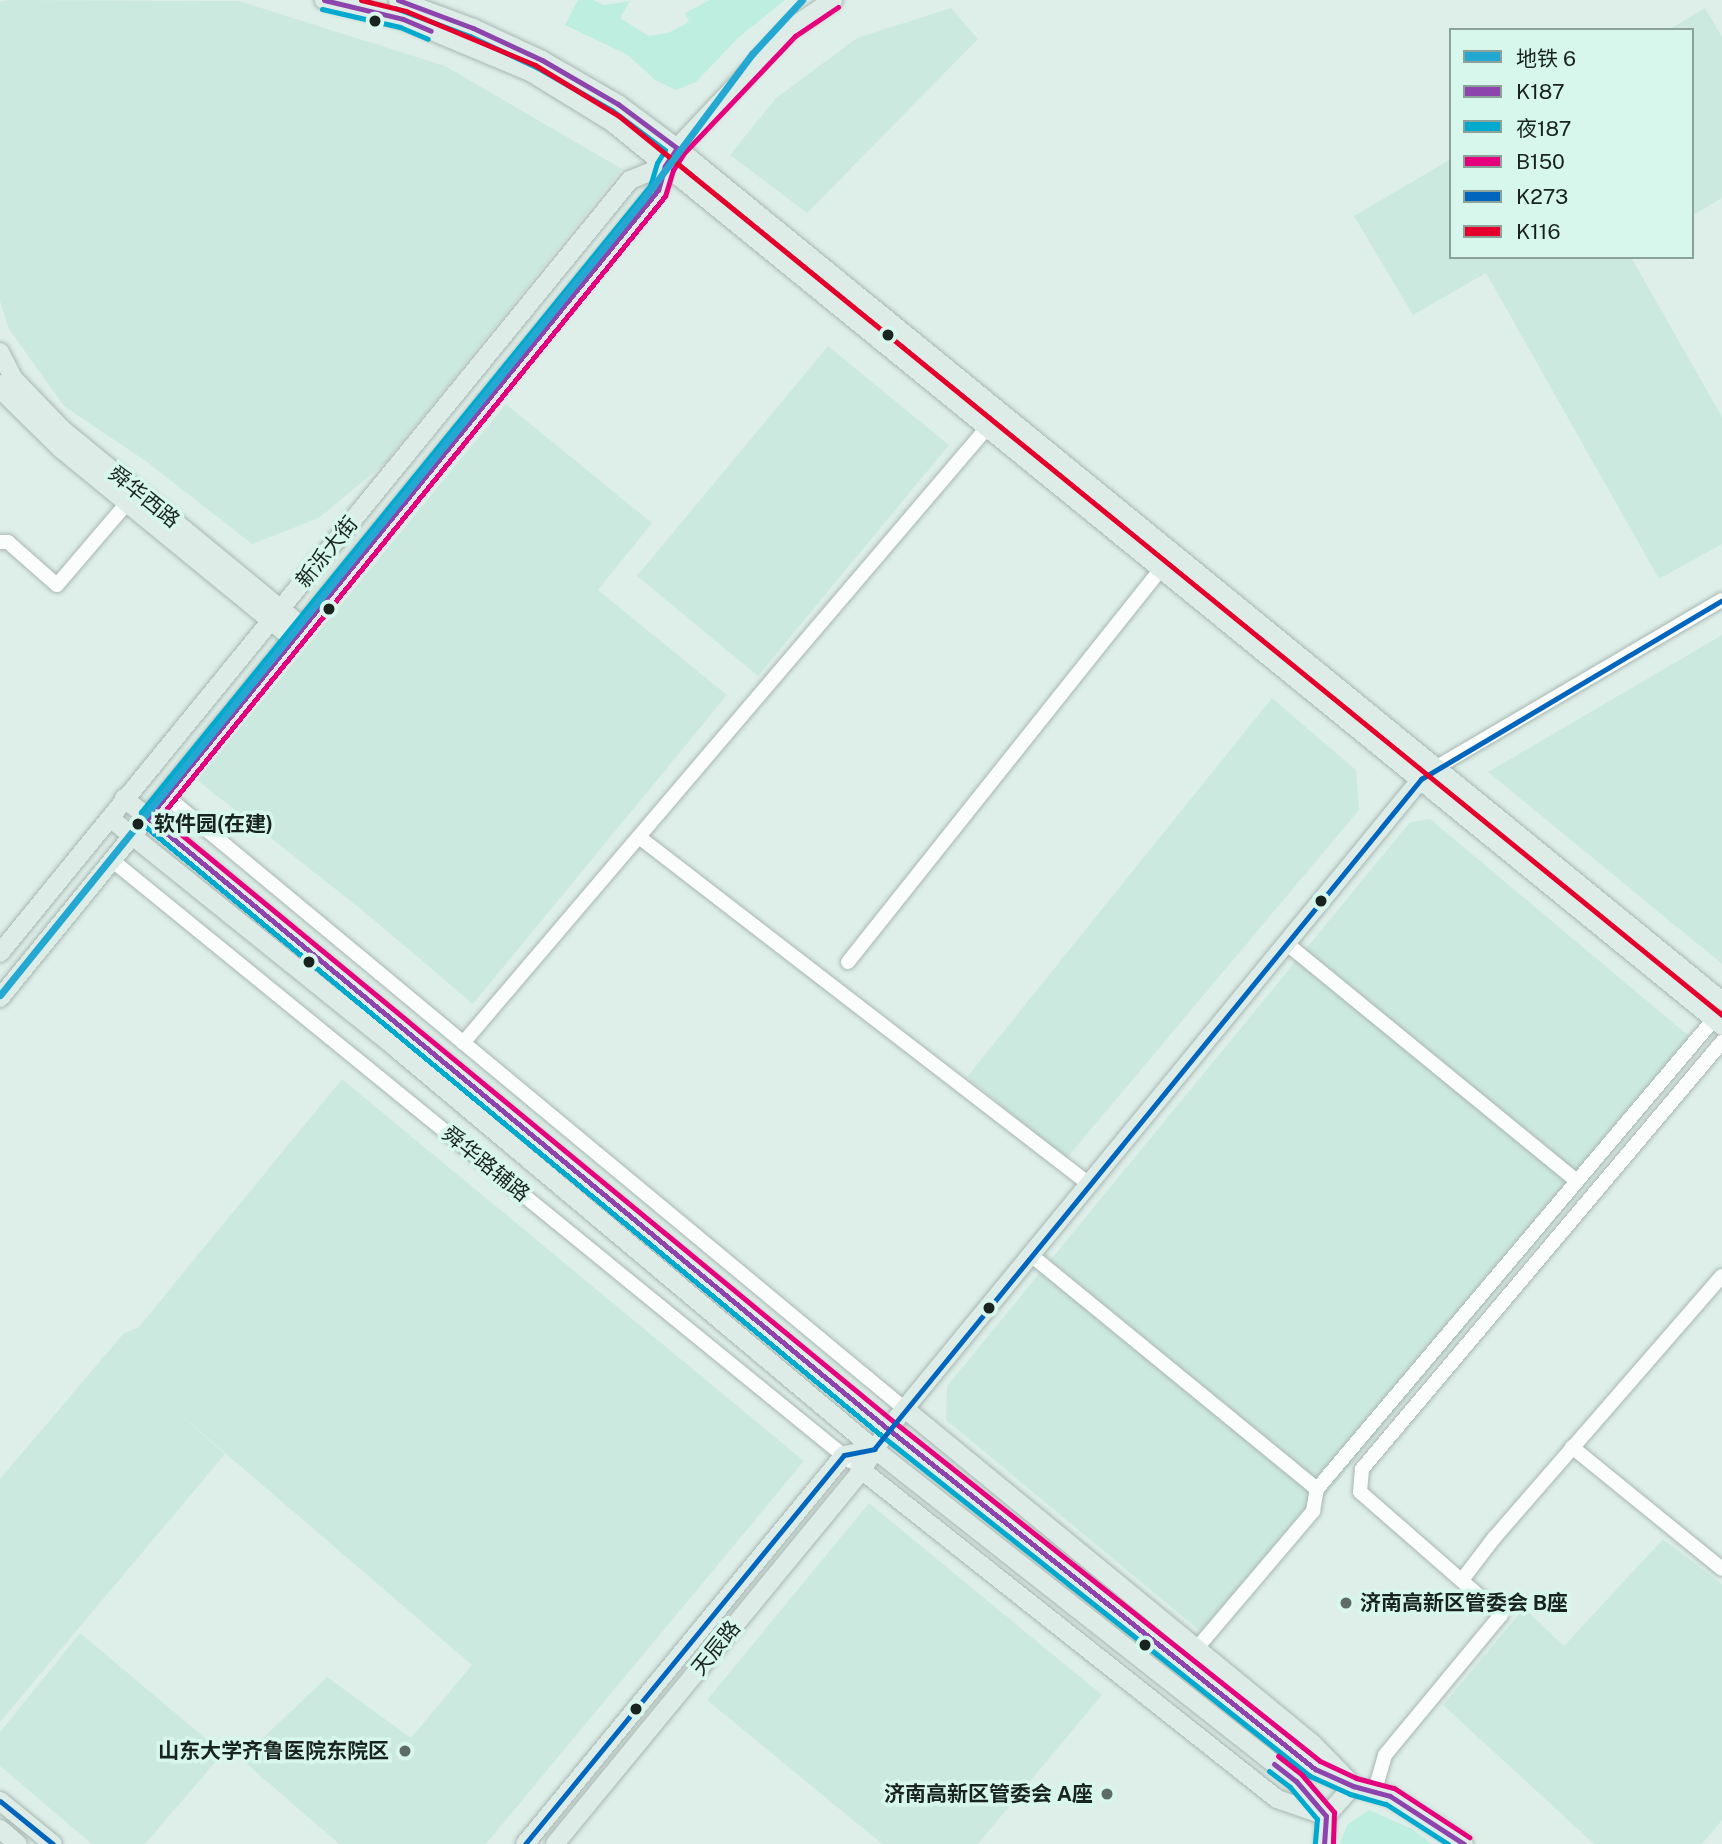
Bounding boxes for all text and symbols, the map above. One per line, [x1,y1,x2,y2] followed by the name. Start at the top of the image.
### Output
[368,14,382,28] unlabelled marker
[1449,28,1694,259] legend
[1516,46,1576,71] text: 地铁 6
[1516,79,1565,104] text: K187
[1516,116,1571,141] text: 夜187
[1516,149,1565,174] text: B150
[1516,184,1568,209] text: K273
[1516,219,1561,244] text: K116
[881,328,895,342] unlabelled marker
[103,461,185,533] street label: 舜华西路
[291,511,363,593] street label: 新泺大街
[322,602,336,616] unlabelled marker
[154,811,273,837] place label: 软件园(在建)
[128,814,148,834] marker: 软件园(在建)
[1314,894,1328,908] unlabelled marker
[302,955,316,969] unlabelled marker
[437,1121,535,1207] street label: 舜华路辅路
[982,1301,996,1315] unlabelled marker
[1360,1590,1568,1616] place label: 济南高新区管委会 B座
[1338,1595,1354,1611] marker: 济南高新区管委会 B座
[686,1616,746,1680] street label: 天辰路
[1138,1638,1152,1652] unlabelled marker
[629,1702,643,1716] unlabelled marker
[158,1738,389,1764] place label: 山东大学齐鲁医院东院区
[395,1741,415,1761] marker: 山东大学齐鲁医院东院区
[884,1781,1093,1807] place label: 济南高新区管委会 A座
[1099,1786,1115,1802] marker: 济南高新区管委会 A座

